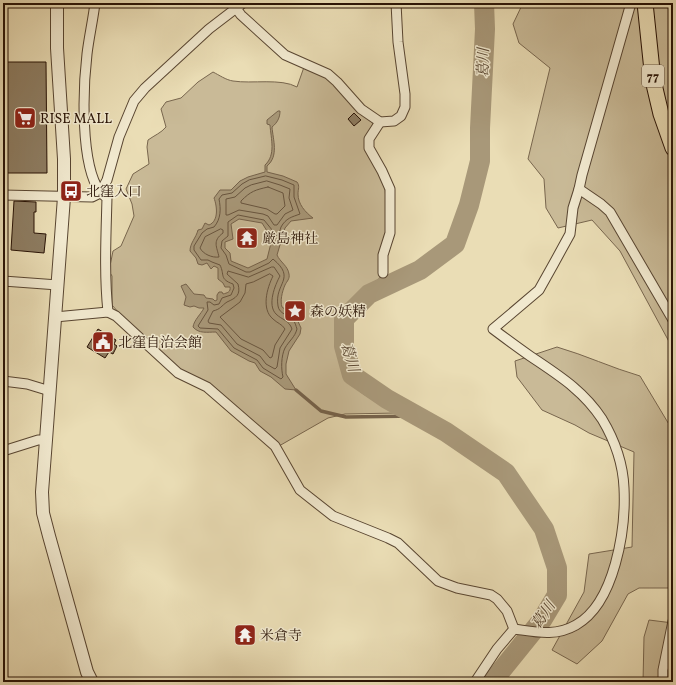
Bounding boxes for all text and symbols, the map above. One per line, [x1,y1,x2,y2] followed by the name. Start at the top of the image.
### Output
[474,46,495,78] water label: 葛川
[642,65,664,87] road number: 77
[12,105,38,131] supermarket icon: RISE MALL
[40,110,112,129] place label: RISE MALL
[58,178,84,204] bus stop icon: 北窪入口
[86,183,142,202] place label: 北窪入口
[234,225,260,251] temple icon: 厳島神社
[262,230,318,249] place label: 厳島神社
[282,298,308,324] place icon: 森の妖精
[310,303,366,322] place label: 森の妖精
[90,329,116,355] public building icon: 北窪自治会館
[118,334,202,353] place label: 北窪自治会館
[334,340,364,377] water label: 葛川
[527,596,562,634] water label: 葛川
[232,622,258,648] temple icon: 米倉寺
[260,627,302,646] place label: 米倉寺

